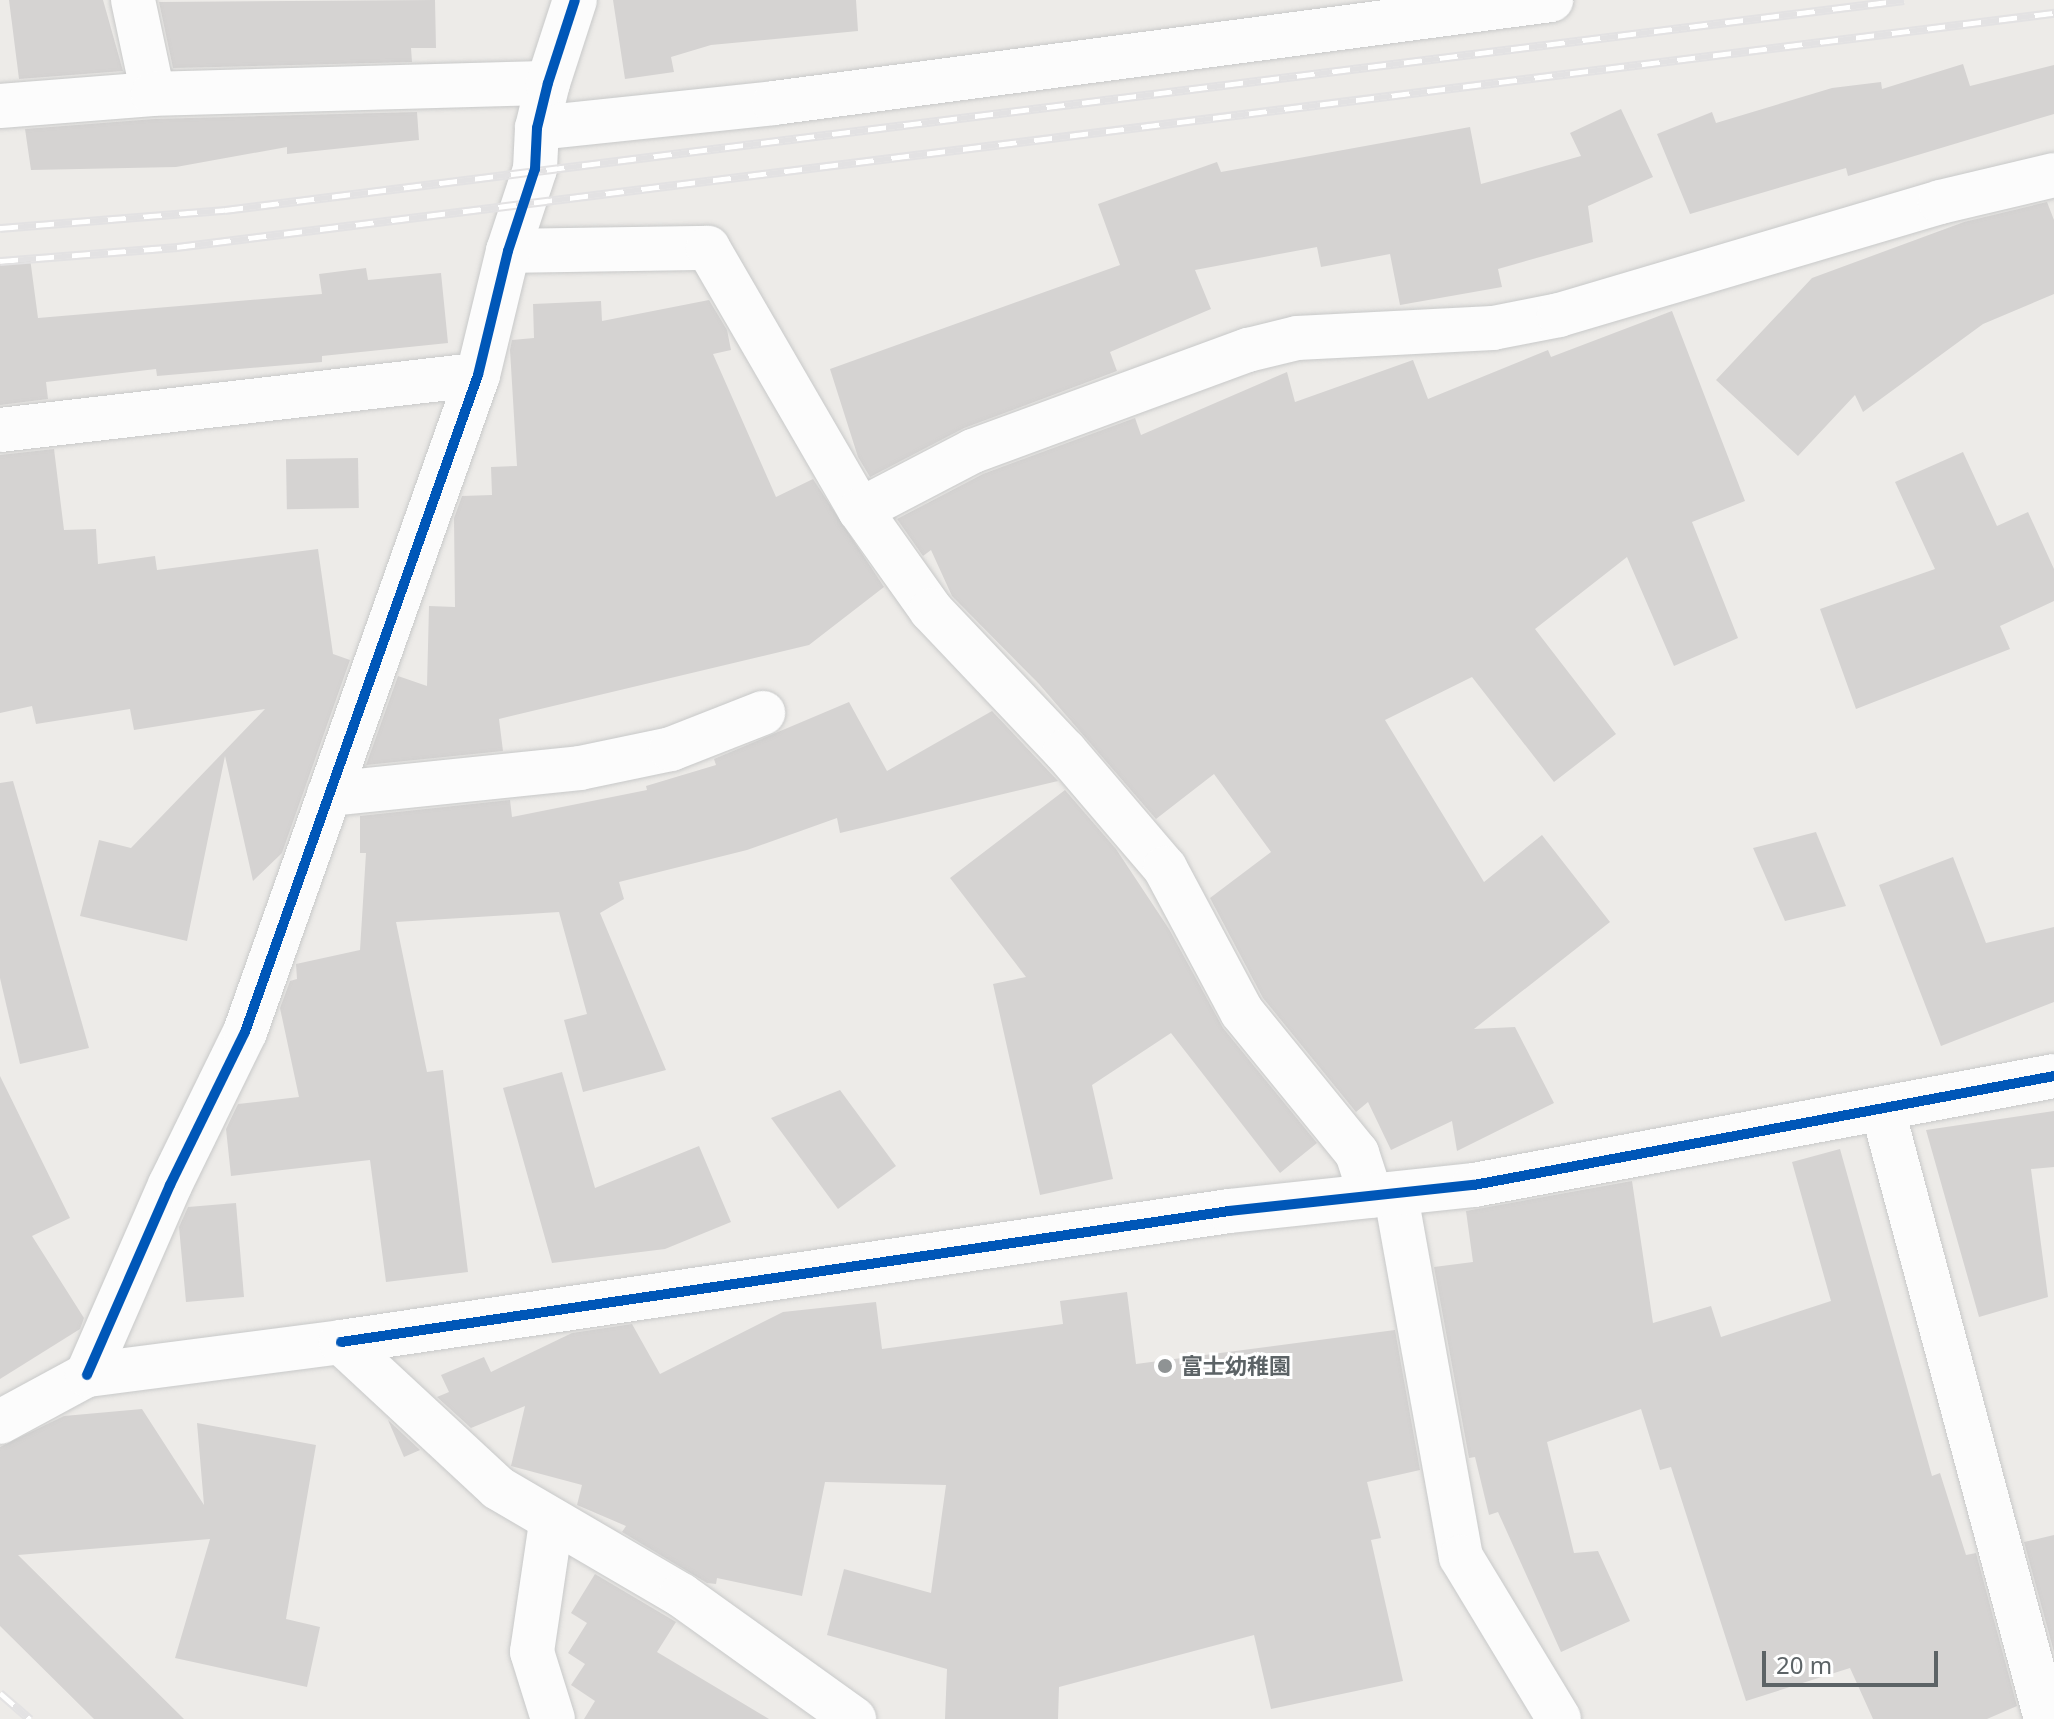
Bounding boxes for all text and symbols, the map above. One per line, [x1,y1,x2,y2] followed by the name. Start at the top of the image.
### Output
[1181,1353,1291,1379] place label: 富士幼稚園
[1156,1357,1174,1375] marker: 富士幼稚園
[1766,1635,1942,1685] scale bar
[1776,1648,1832,1681] text: 20 m

